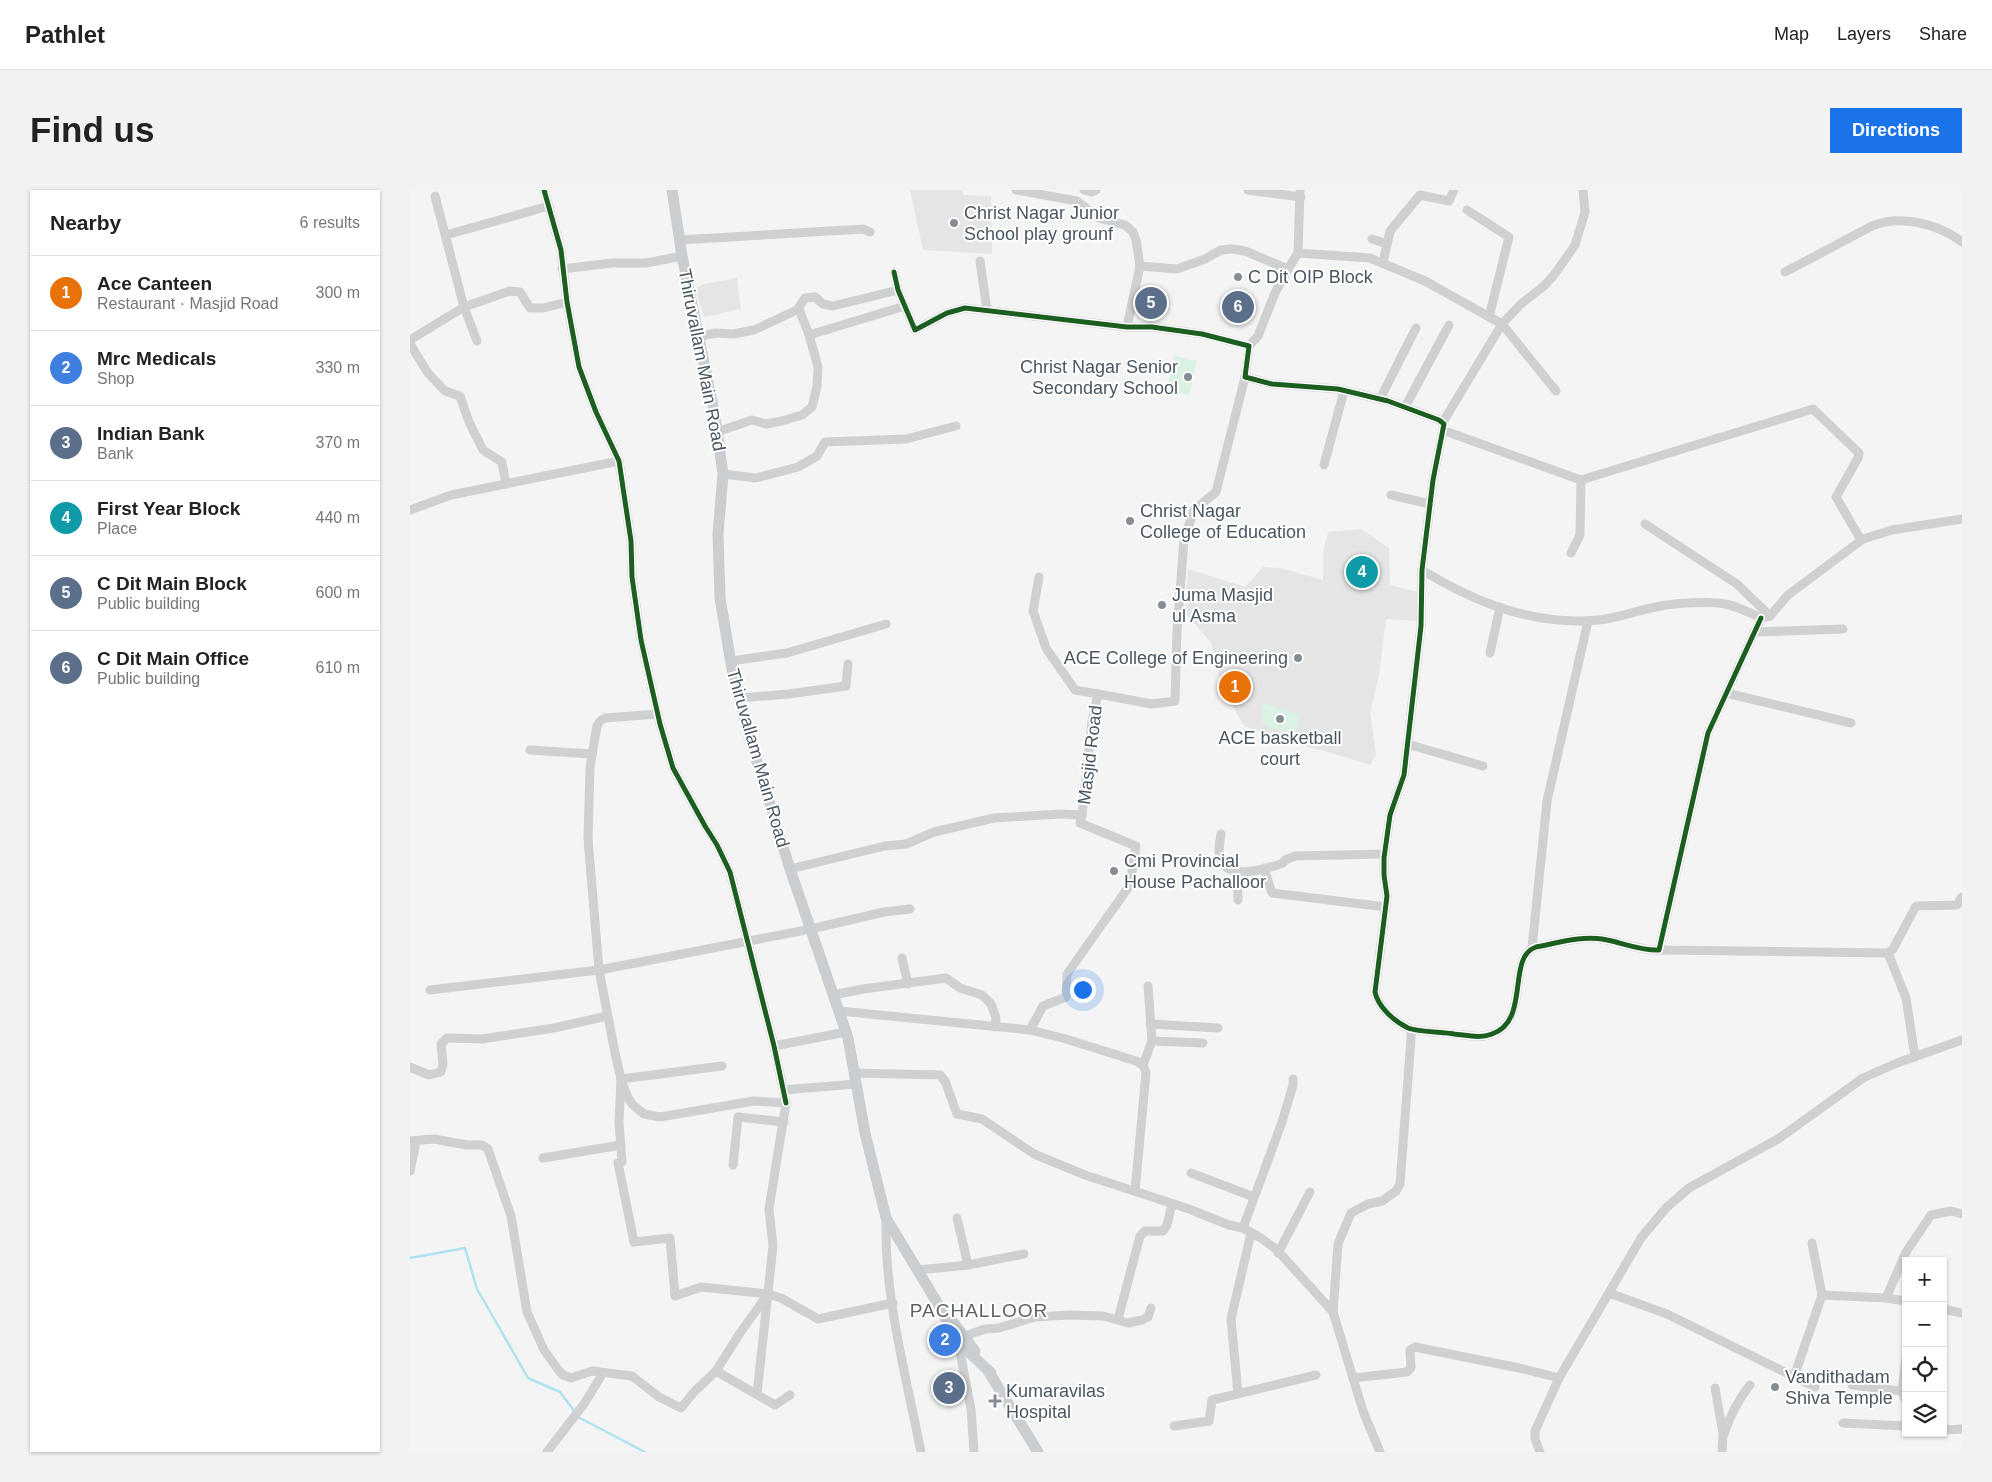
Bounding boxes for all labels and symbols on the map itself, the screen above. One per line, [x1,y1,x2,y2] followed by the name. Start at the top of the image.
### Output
[964,203,1119,244] place label: Christ Nagar Junior School play grounf
[948,217,960,229] marker: Christ Nagar Junior School play grounf
[675,267,729,453] street label: Thiruvallam Main Road
[1248,267,1374,287] place label: C Dit OIP Block
[1232,271,1244,283] marker: C Dit OIP Block
[1135,284,1167,322] pin: 5
[1222,288,1254,326] pin: 6
[1020,357,1178,398] place label: Christ Nagar Senior Secondary School
[1182,371,1194,383] marker: Christ Nagar Senior Secondary School
[1140,501,1306,542] place label: Christ Nagar College of Education
[1124,515,1136,527] marker: Christ Nagar College of Education
[1346,553,1378,591] pin: 4
[1172,585,1273,626] place label: Juma Masjid ul Asma
[1156,599,1168,611] marker: Juma Masjid ul Asma
[1064,648,1288,668] place label: ACE College of Engineering
[1292,652,1304,664] marker: ACE College of Engineering
[723,666,793,850] street label: Thiruvallam Main Road
[1219,668,1251,706] pin: 1
[1074,704,1106,806] street label: Masjid Road
[1274,713,1286,725] marker: ACE basketball court
[1218,728,1342,769] place label: ACE basketball court
[1124,851,1266,892] place label: Cmi Provincial House Pachalloor
[1108,865,1120,877] marker: Cmi Provincial House Pachalloor
[1070,977,1096,1003] your location
[910,1300,1048,1321] district label: PACHALLOOR
[929,1321,961,1359] pin: 2
[1785,1367,1893,1408] place label: Vandithadam Shiva Temple
[933,1369,965,1407] pin: 3
[1006,1381,1105,1422] place label: Kumaravilas Hospital
[1769,1381,1781,1393] marker: Vandithadam Shiva Temple
[988,1394,1002,1408] marker: Kumaravilas Hospital

